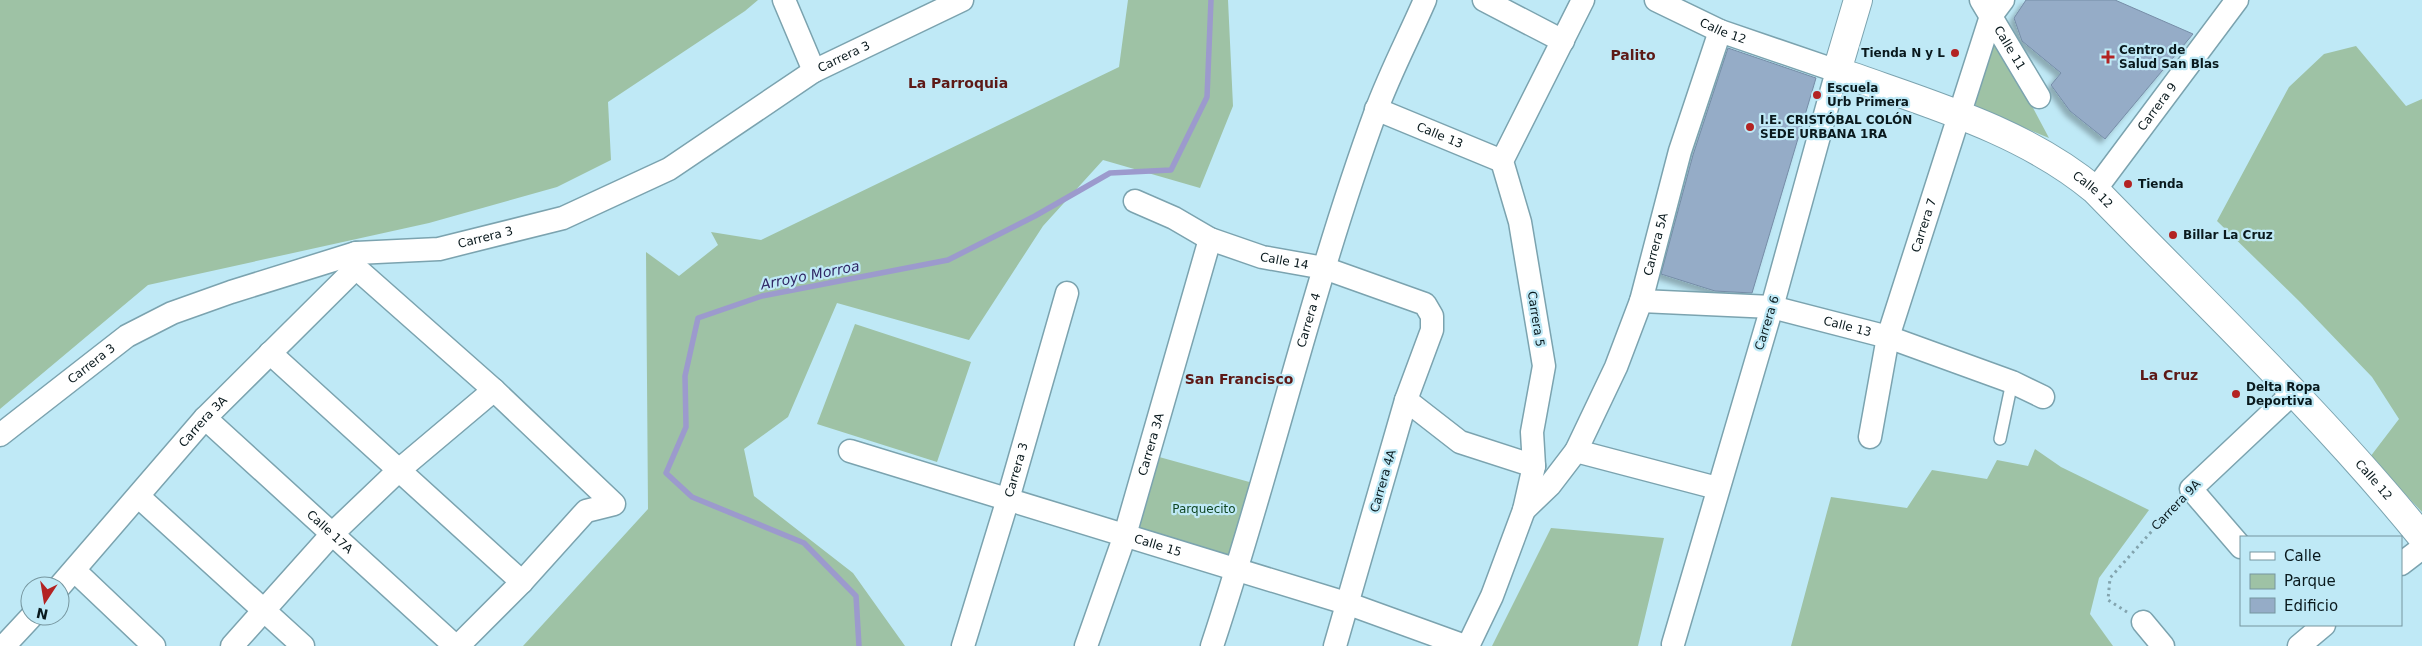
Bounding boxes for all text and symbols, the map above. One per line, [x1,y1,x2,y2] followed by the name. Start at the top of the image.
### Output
[1698,15,1748,46] street label: Calle 12
[1991,23,2028,73] street label: Calle 11
[815,38,872,75] street label: Carrera 3
[2119,43,2219,71] place label: Centro de Salud San Blas
[1861,46,1945,60] place label: Tienda N y L
[1610,47,1656,63] district label: Palito
[1949,47,1961,59] marker: Tienda N y L
[2101,50,2115,64] marker: Centro de Salud San Blas
[908,75,1008,91] district label: La Parroquia
[2135,80,2180,133] street label: Carrera 9
[1827,81,1909,109] place label: Escuela Urb Primera
[1811,89,1823,101] marker: Escuela Urb Primera
[1760,112,1912,141] place label: I.E. CRISTÓBAL COLÓN SEDE URBANA 1RA
[1414,120,1465,151] street label: Calle 13
[1744,121,1756,133] marker: I.E. CRISTÓBAL COLÓN SEDE URBANA 1RA
[2070,168,2116,211] street label: Calle 12
[2138,177,2184,191] place label: Tienda
[2122,178,2134,190] marker: Tienda
[1909,196,1939,254] street label: Carrera 7
[1641,211,1671,277] street label: Carrera 5A
[456,224,514,251] street label: Carrera 3
[2183,228,2273,242] place label: Billar La Cruz
[2167,229,2179,241] marker: Billar La Cruz
[1259,250,1310,272] street label: Calle 14
[758,258,861,293] water label: Arroyo Morroa
[1525,290,1547,348] street label: Carrera 5
[1294,291,1323,349] street label: Carrera 4
[1752,294,1782,352] street label: Carrera 6
[1822,314,1873,339] street label: Calle 13
[65,341,118,387] street label: Carrera 3
[2140,367,2198,383] district label: La Cruz
[1185,371,1294,387] district label: San Francisco
[2246,380,2320,408] place label: Delta Ropa Deportiva
[2230,388,2242,400] marker: Delta Ropa Deportiva
[176,393,231,450] street label: Carrera 3A
[1135,411,1167,477] street label: Carrera 3A
[1002,441,1031,499] street label: Carrera 3
[1367,447,1399,514] street label: Carrera 4A
[2352,457,2395,503] street label: Calle 12
[2149,476,2204,533] street label: Carrera 9A
[1172,502,1236,516] park label: Parquecito
[304,507,356,557] street label: Calle 17A
[1132,532,1183,559] street label: Calle 15
[2240,536,2402,626] legend
[2284,547,2321,565] text: Calle
[2284,572,2336,590] text: Parque
[20,576,70,626] north arrow
[2284,597,2338,615] text: Edificio
[35,605,50,623] text: N

